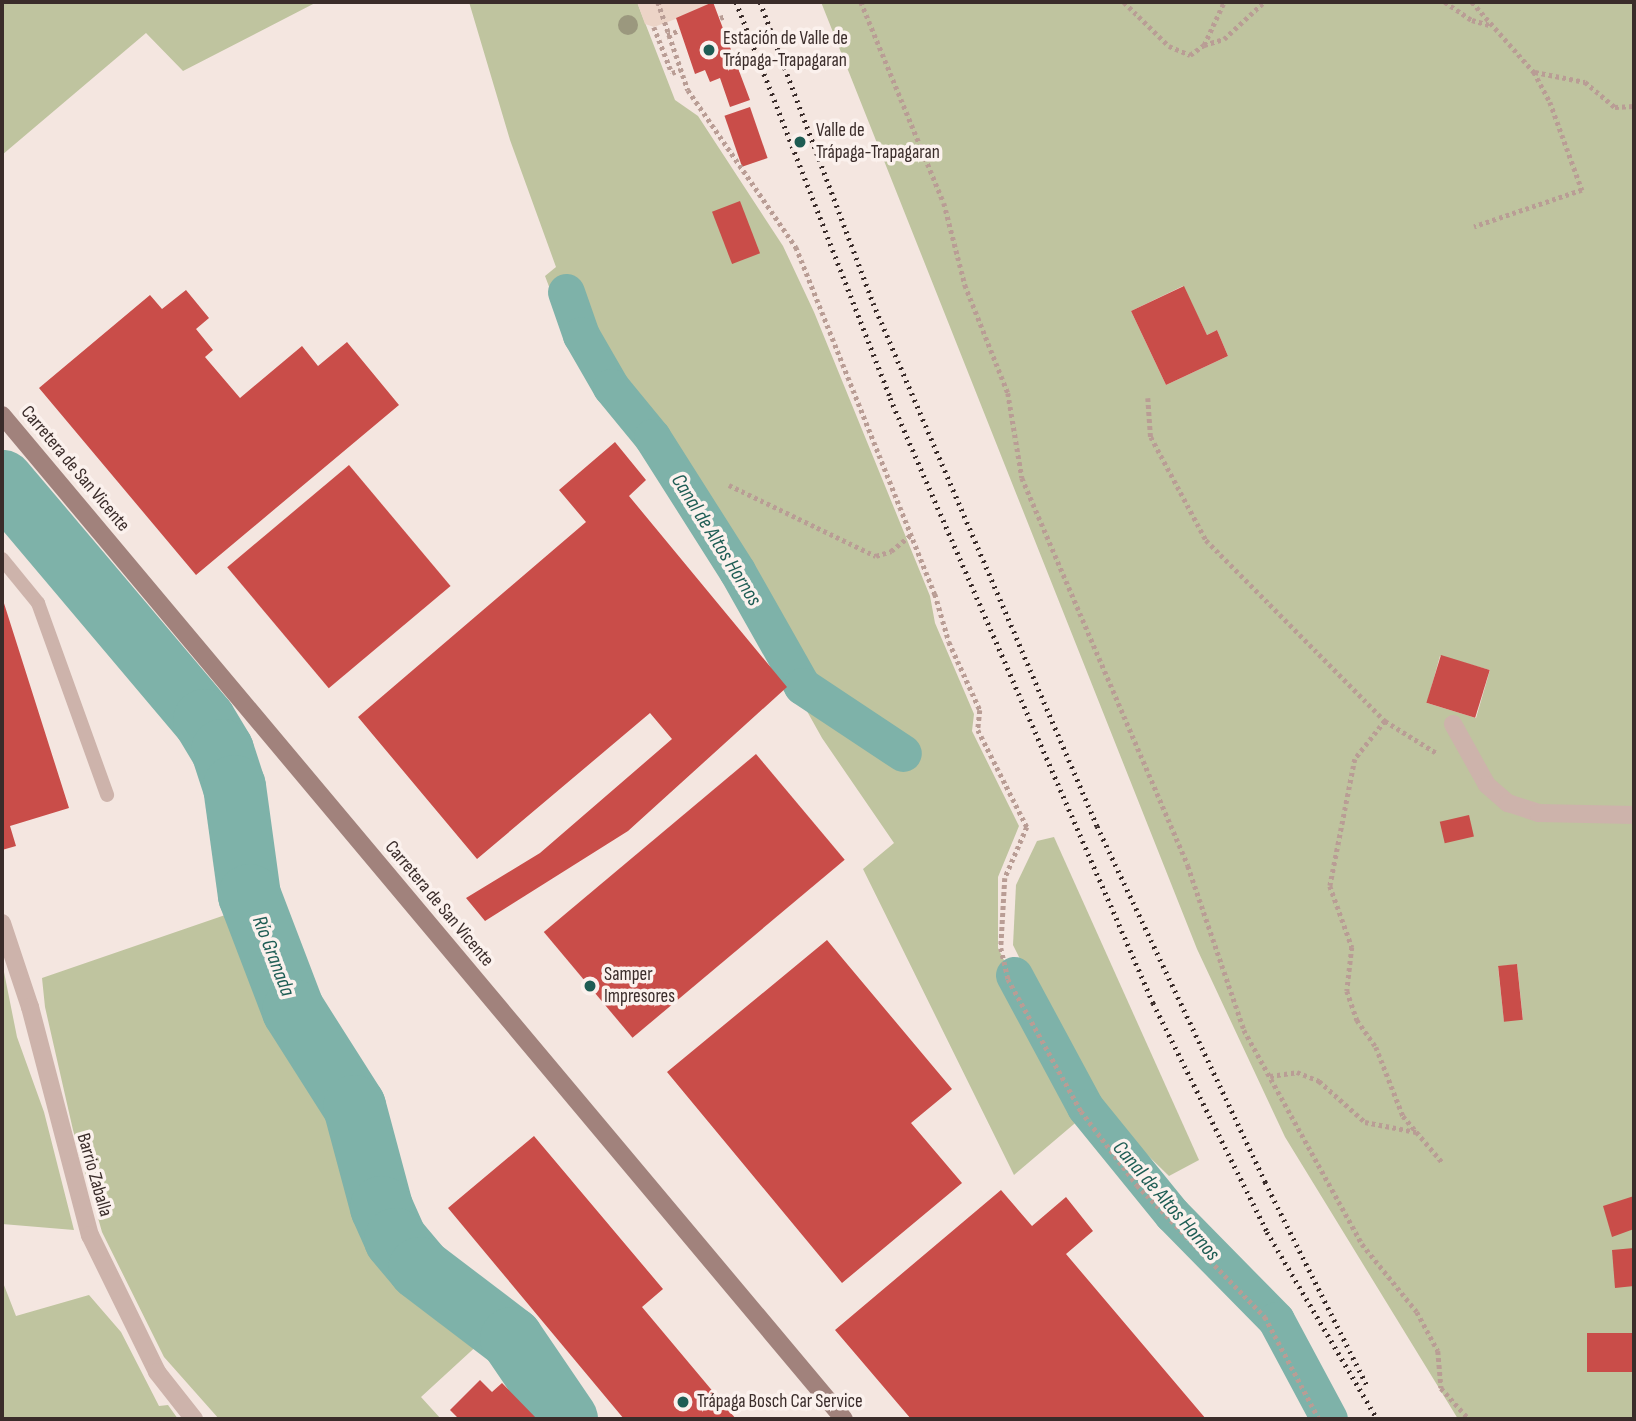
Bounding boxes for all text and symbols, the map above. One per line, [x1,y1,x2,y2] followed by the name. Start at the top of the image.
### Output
[723,28,848,72] place label: Estación de Valle de Trápaga-Trapagaran
[701,42,717,58] marker: Estación de Valle de Trápaga-Trapagaran
[816,120,940,164] place label: Valle de Trápaga-Trapagaran
[790,132,810,152] marker: Valle de Trápaga-Trapagaran
[16,401,134,537] street label: Carretera de San Vicente
[665,469,767,611] water label: Canal de Altos Hornos
[380,836,498,972] street label: Carretera de San Vicente
[246,912,300,1000] water label: Río Granada
[604,964,675,1008] place label: Samper Impresores
[582,978,598,994] marker: Samper Impresores
[71,1131,117,1219] street label: Barrio Zaballa
[1107,1136,1225,1266] water label: Canal de Altos Hornos
[697,1391,863,1413] place label: Trápaga Bosch Car Service
[675,1394,691,1410] marker: Trápaga Bosch Car Service

